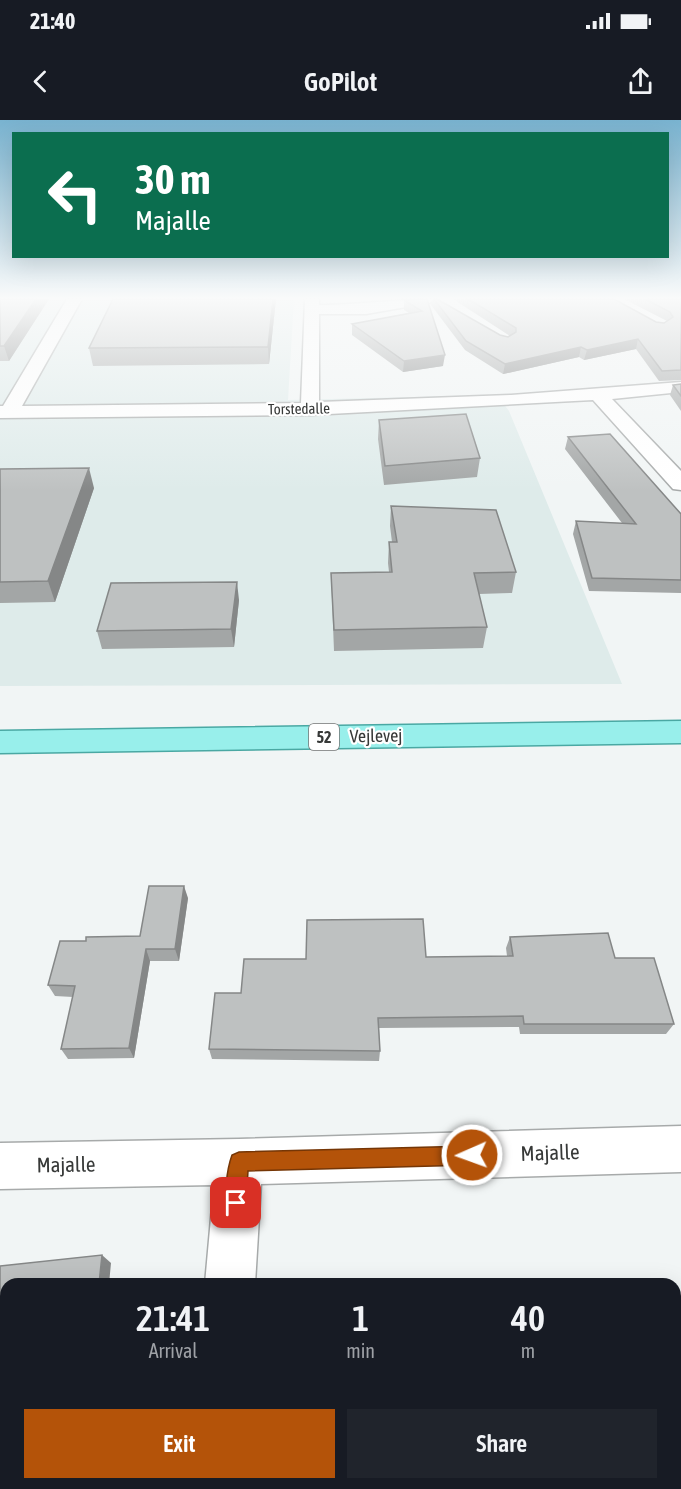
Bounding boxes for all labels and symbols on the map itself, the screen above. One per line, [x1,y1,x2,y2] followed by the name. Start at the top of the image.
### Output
[268,399,330,418] street label: Torstedalle
[309,724,339,750] road number: 52
[349,725,403,746] street label: Vejlevej
[440,1123,504,1187] position arrow
[520,1139,580,1165] street label: Majalle
[36,1151,96,1177] street label: Majalle
[210,1177,261,1228] pin

